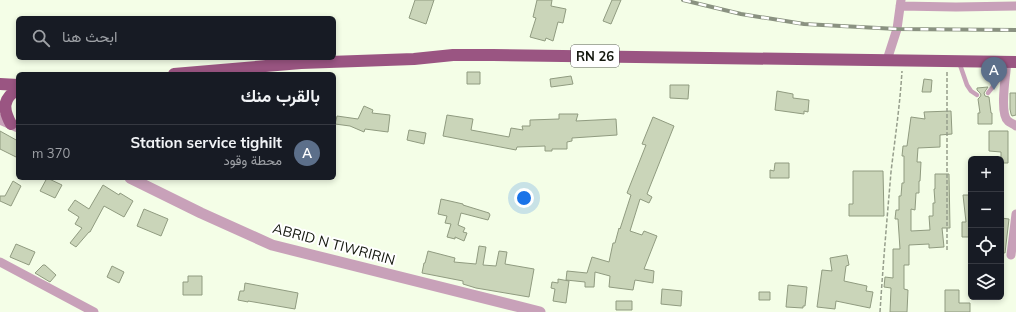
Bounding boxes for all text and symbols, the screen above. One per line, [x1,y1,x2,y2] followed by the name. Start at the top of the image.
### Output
[16,16,336,60] search box
[30,27,52,49] icon: search
[62,27,117,46] text: ابحث هنا
[571,45,619,67] road number: RN 26
[981,57,1007,90] pin: A
[241,85,320,106] text: بالقرب منك
[130,133,282,152] text: Station service tighilt
[32,145,70,161] text: 370 m
[302,145,312,161] text: A
[224,152,282,168] text: محطة وقود
[968,156,1004,300] map controls
[968,156,1004,192] button: +
[514,188,534,208] your location
[968,192,1004,228] button: −
[271,219,397,269] street label: ABRID N TIWRIRIN
[968,228,1004,264] button: locate
[968,264,1004,300] button: layers

